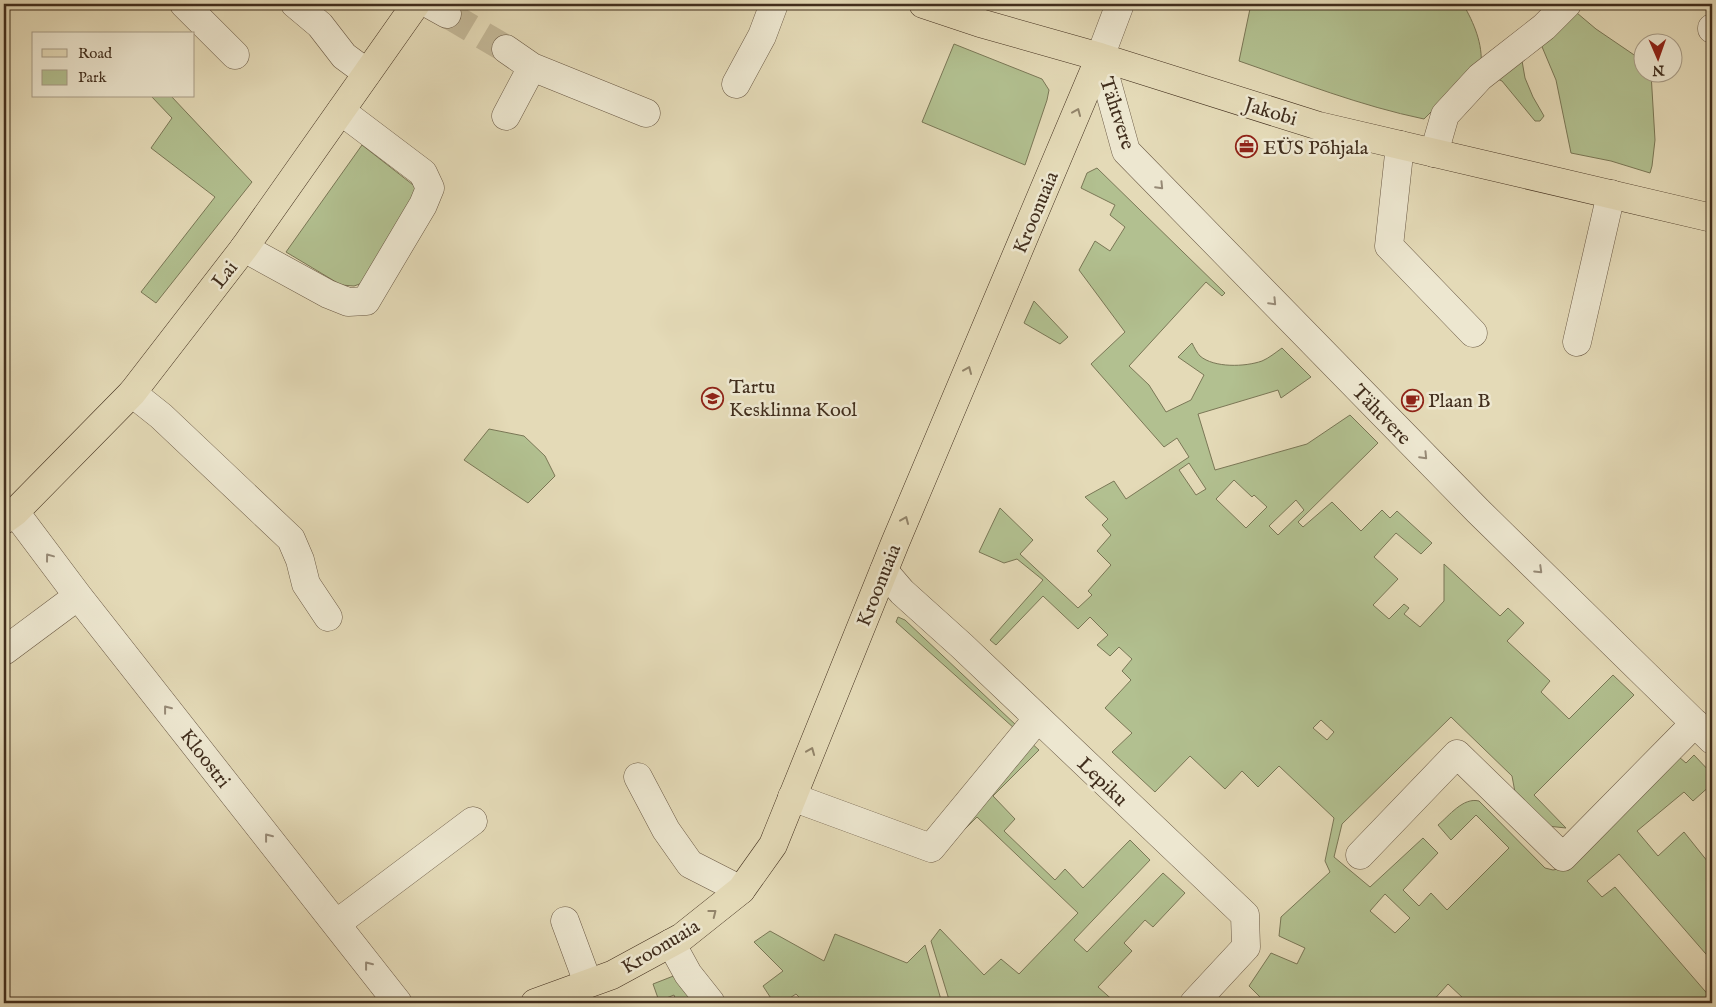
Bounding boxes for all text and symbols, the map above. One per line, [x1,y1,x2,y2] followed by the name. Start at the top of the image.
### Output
[32,32,195,98] legend
[1634,32,1684,82] north arrow
[78,44,113,63] text: Road
[1652,61,1666,79] text: N
[78,68,108,87] text: Park
[1093,74,1140,153] street label: Tähtvere
[1239,92,1300,132] street label: Jakobi
[1071,108,1081,117] one-way arrow
[1235,135,1259,159] office icon: EÜS Põhjala
[1263,136,1369,161] place label: EÜS Põhjala
[1008,167,1065,257] street label: Kroonuaia
[1154,180,1163,189] one-way arrow
[207,256,244,294] street label: Lai
[1267,296,1276,305] one-way arrow
[962,366,972,375] one-way arrow
[729,375,857,423] place label: Tartu Kesklinna Kool
[1346,379,1416,451] street label: Tähtvere
[701,386,725,410] school or university icon: Tartu Kesklinna Kool
[1400,388,1424,412] cafe icon: Plaan B
[1428,389,1491,414] place label: Plaan B
[1418,450,1427,459] one-way arrow
[898,516,909,525] one-way arrow
[852,540,907,630] street label: Kroonuaia
[46,553,55,563] one-way arrow
[1533,564,1542,573] one-way arrow
[165,706,173,715] one-way arrow
[174,724,236,793] street label: Kloostri
[805,748,815,756] one-way arrow
[1071,752,1132,812] street label: Lepiku
[265,834,273,843] one-way arrow
[707,910,716,918] one-way arrow
[617,914,705,980] street label: Kroonuaia
[365,961,374,971] one-way arrow

